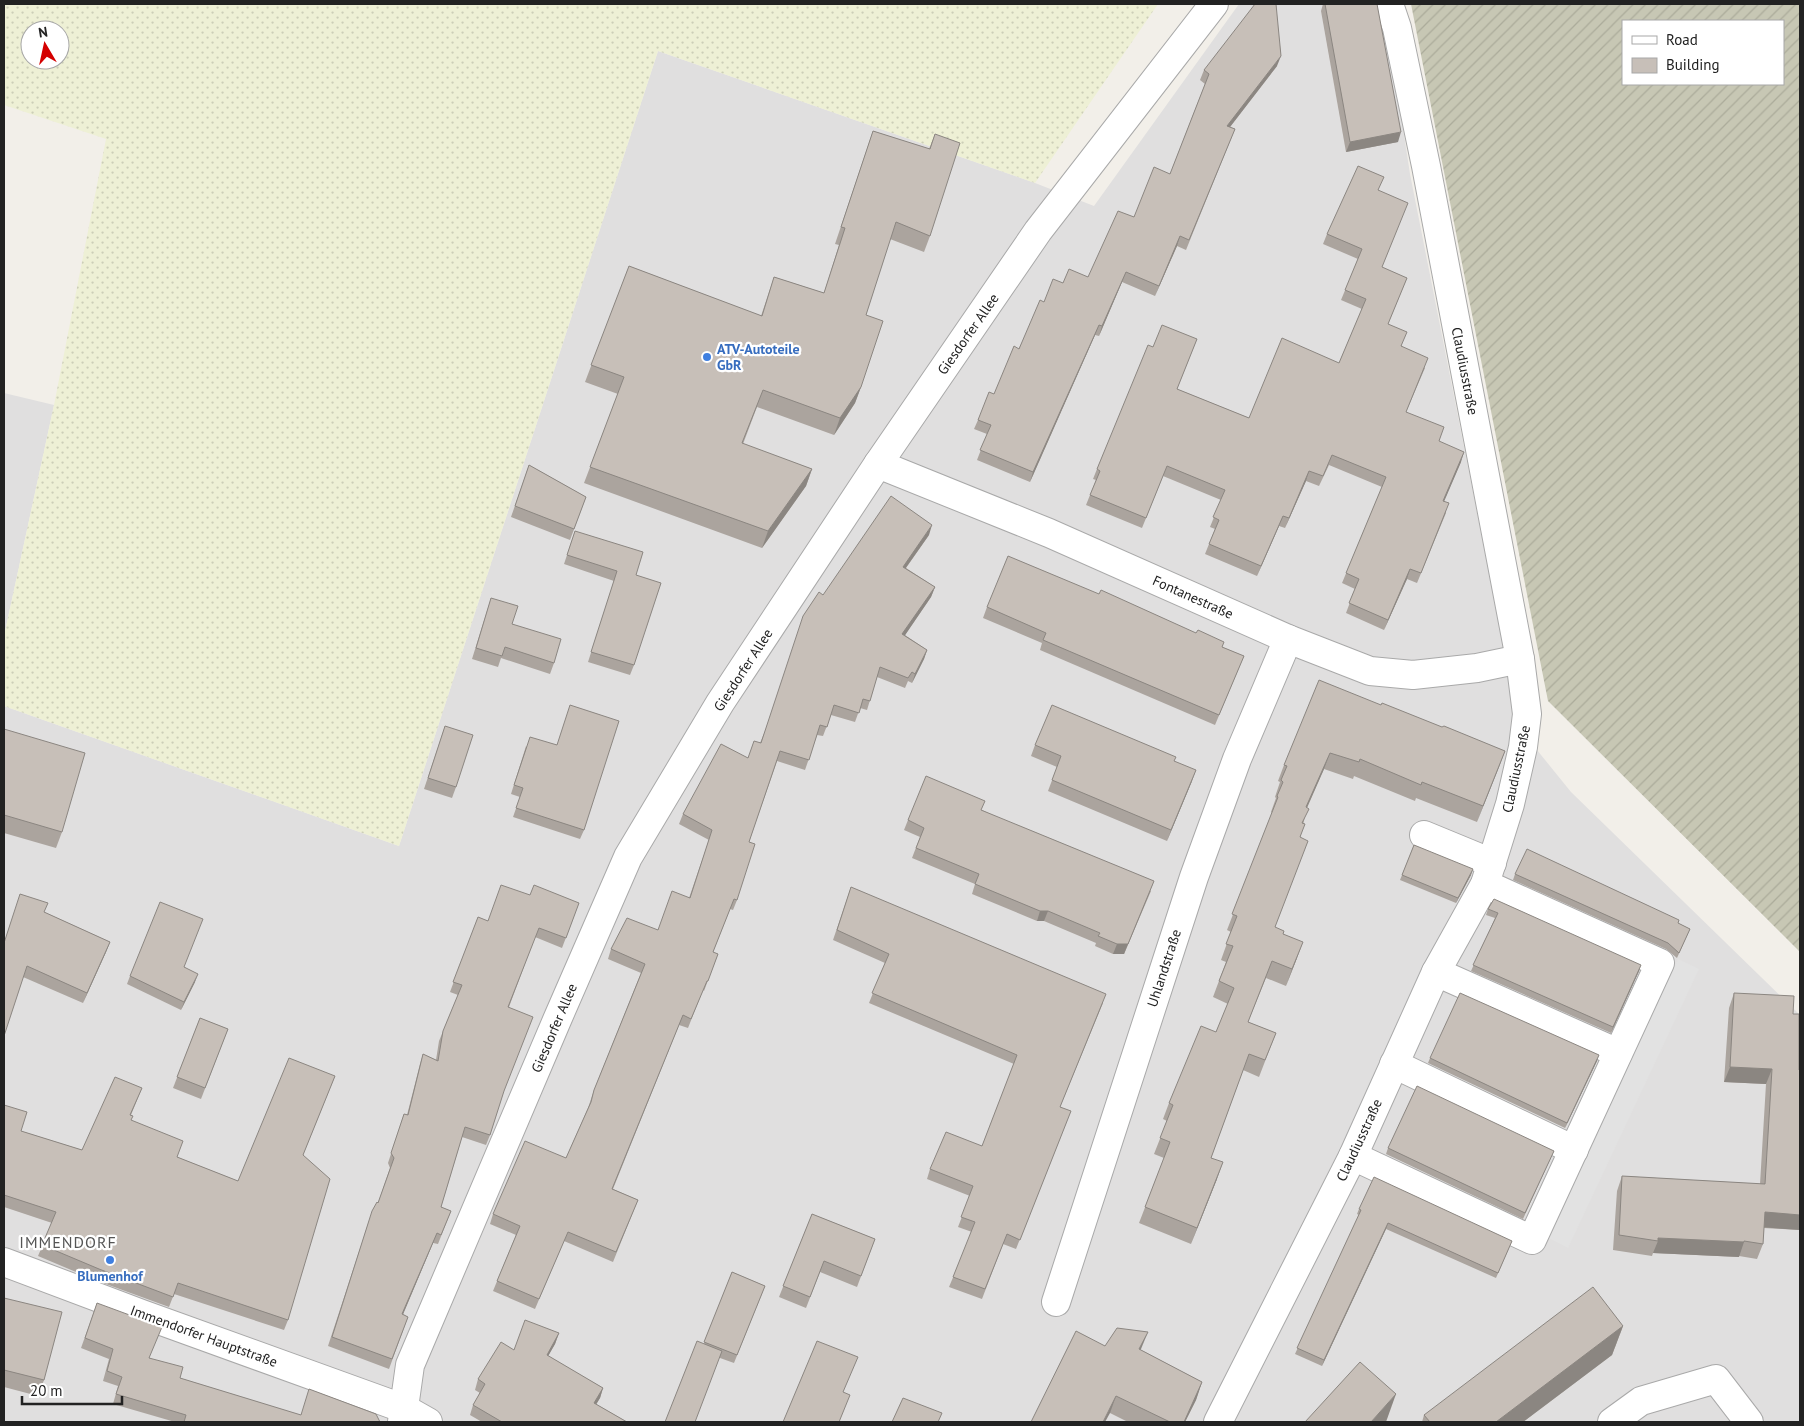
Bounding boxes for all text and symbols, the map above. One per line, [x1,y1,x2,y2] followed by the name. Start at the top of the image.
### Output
[20,20,70,70] north arrow
[1622,20,1784,85] legend
[37,23,49,42] text: N
[1666,30,1698,49] text: Road
[1666,55,1720,74] text: Building
[933,290,1003,378] street label: Giesdorfer Allee
[1448,326,1482,416] street label: Claudiusstraße
[717,340,800,374] place label: ATV-Autoteile GbR
[701,351,713,363] marker: ATV-Autoteile GbR
[1150,571,1236,623] street label: Fontanestraße
[710,625,776,715] street label: Giesdorfer Allee
[1498,724,1534,814] street label: Claudiusstraße
[1143,927,1185,1009] street label: Uhlandstraße
[527,981,581,1075] street label: Giesdorfer Allee
[1332,1096,1386,1184] street label: Claudiusstraße
[19,1232,117,1252] district label: IMMENDORF
[104,1254,116,1266] marker: Blumenhof
[77,1267,144,1285] place label: Blumenhof
[128,1301,280,1371] street label: Immendorfer Hauptstraße
[22,1374,122,1406] scale bar
[30,1381,63,1400] text: 20 m

